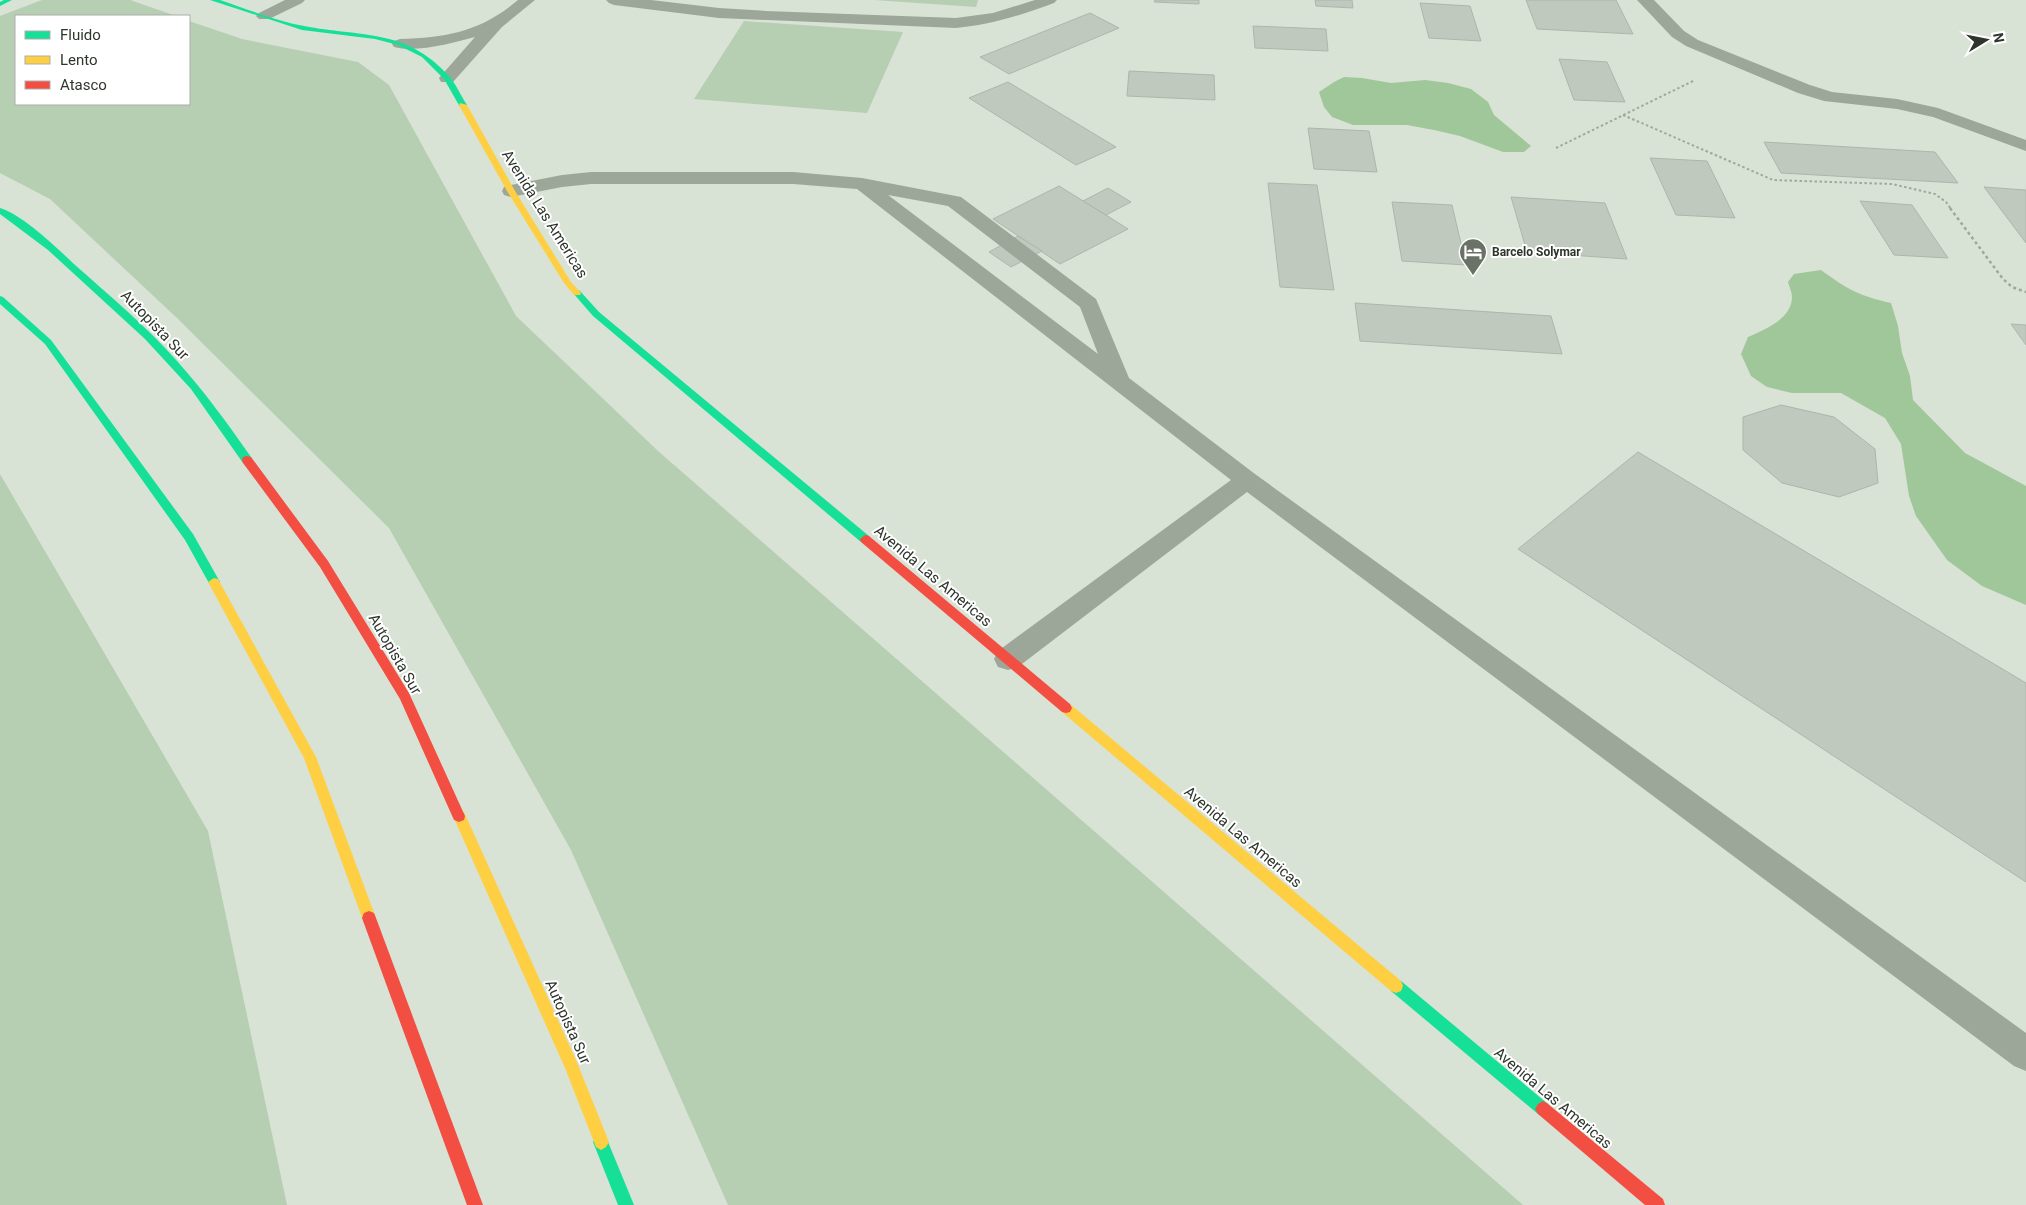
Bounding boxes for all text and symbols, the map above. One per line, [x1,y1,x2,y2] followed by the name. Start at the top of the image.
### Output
[15,15,190,105] legend
[1961,15,2011,65] north arrow
[60,26,101,44] text: Fluido
[1990,31,2008,44] text: N
[60,51,98,69] text: Lento
[60,76,107,94] text: Atasco
[498,147,592,281] street label: Avenida Las Americas
[1458,237,1488,276] hotel icon: Barcelo Solymar
[1492,245,1581,259] place label: Barcelo Solymar
[117,286,193,364] street label: Autopista Sur
[871,522,995,630] street label: Avenida Las Americas
[365,610,425,698] street label: Autopista Sur
[1181,783,1305,891] street label: Avenida Las Americas
[541,977,595,1067] street label: Autopista Sur
[1491,1044,1615,1152] street label: Avenida Las Americas

